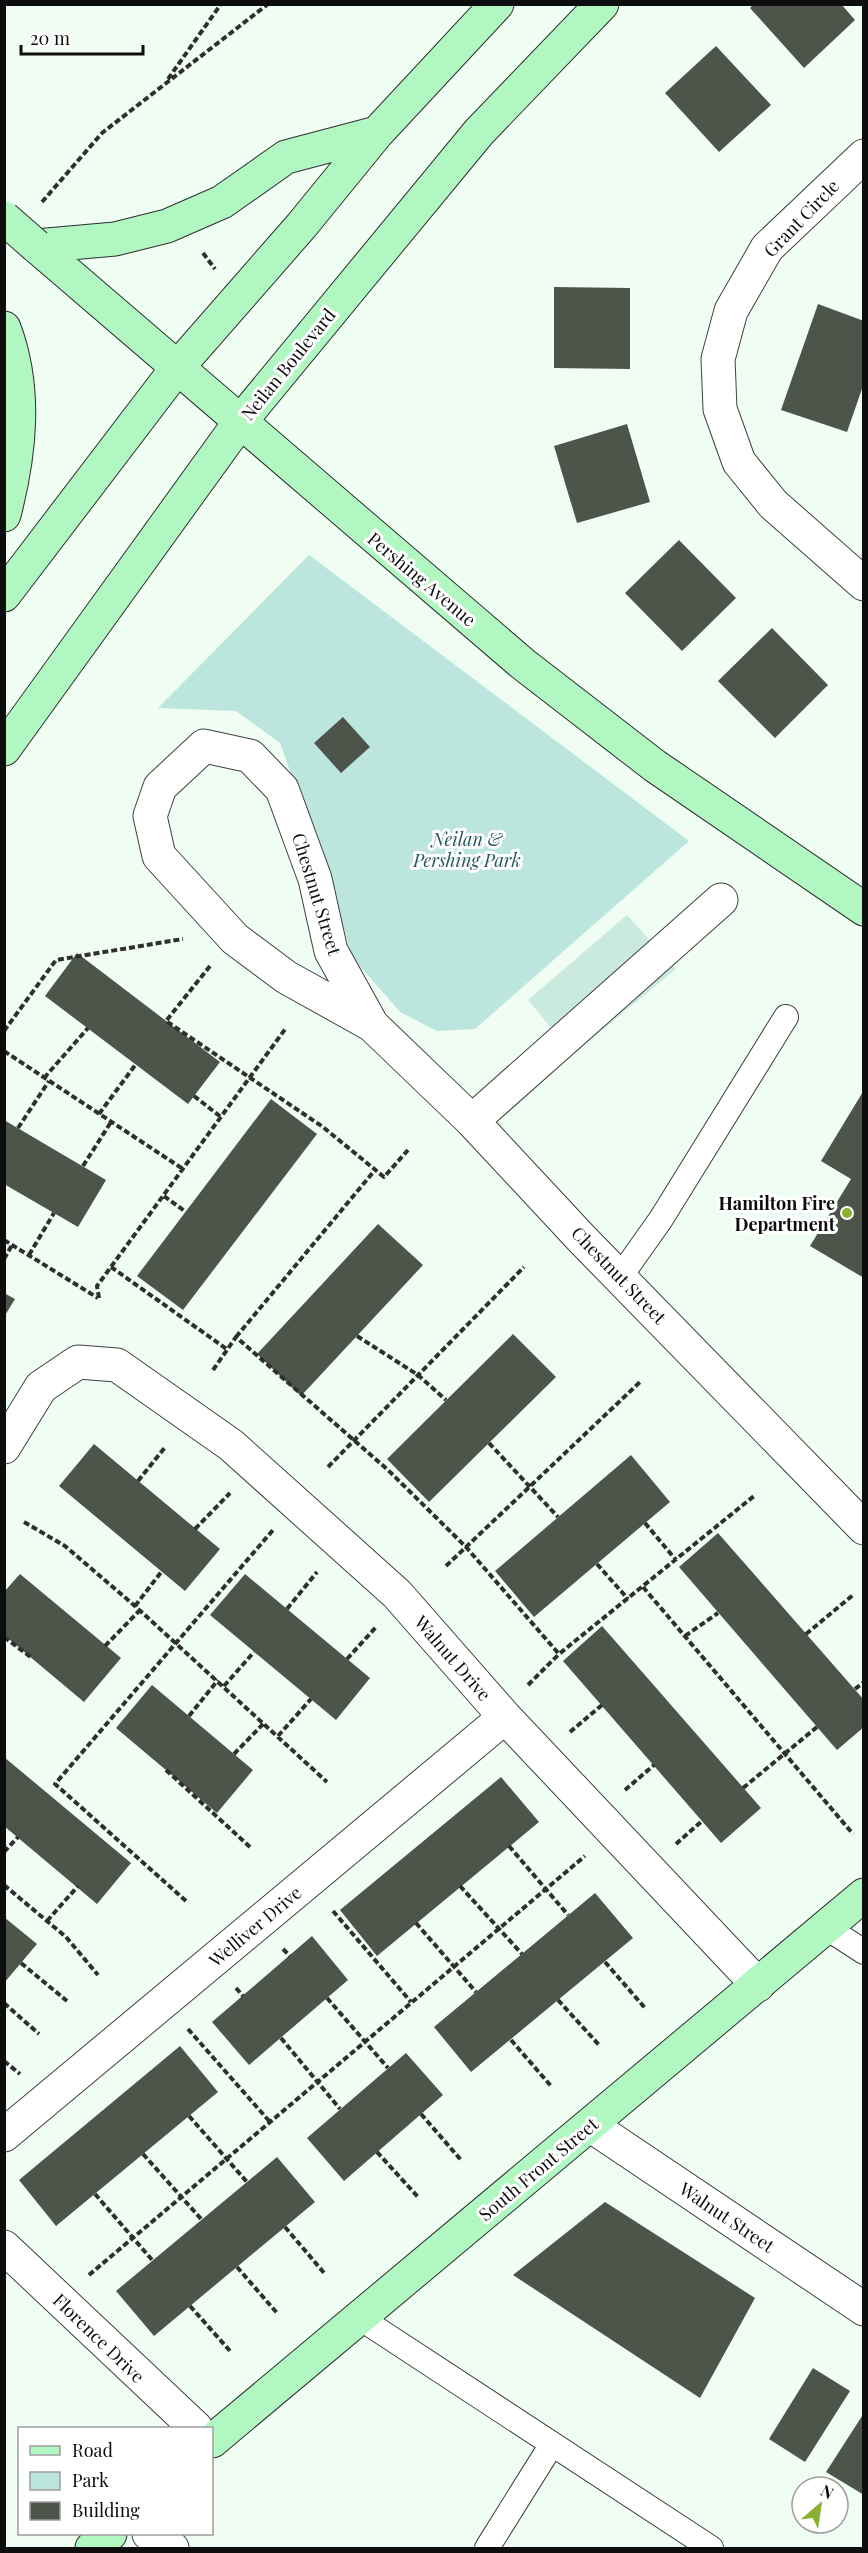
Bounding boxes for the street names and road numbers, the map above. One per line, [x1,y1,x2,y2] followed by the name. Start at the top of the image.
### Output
[758,174,844,262] street label: Grant Circle
[235,303,341,425] street label: Neilan Boulevard
[363,527,481,631] street label: Pershing Avenue
[287,830,347,959] street label: Chestnut Street
[566,1221,672,1329] street label: Chestnut Street
[409,1610,497,1706] street label: Walnut Drive
[203,1880,306,1972] street label: Welliver Drive
[473,2112,603,2226] street label: South Front Street
[674,2176,780,2258] street label: Walnut Street
[48,2288,150,2388] street label: Florence Drive

